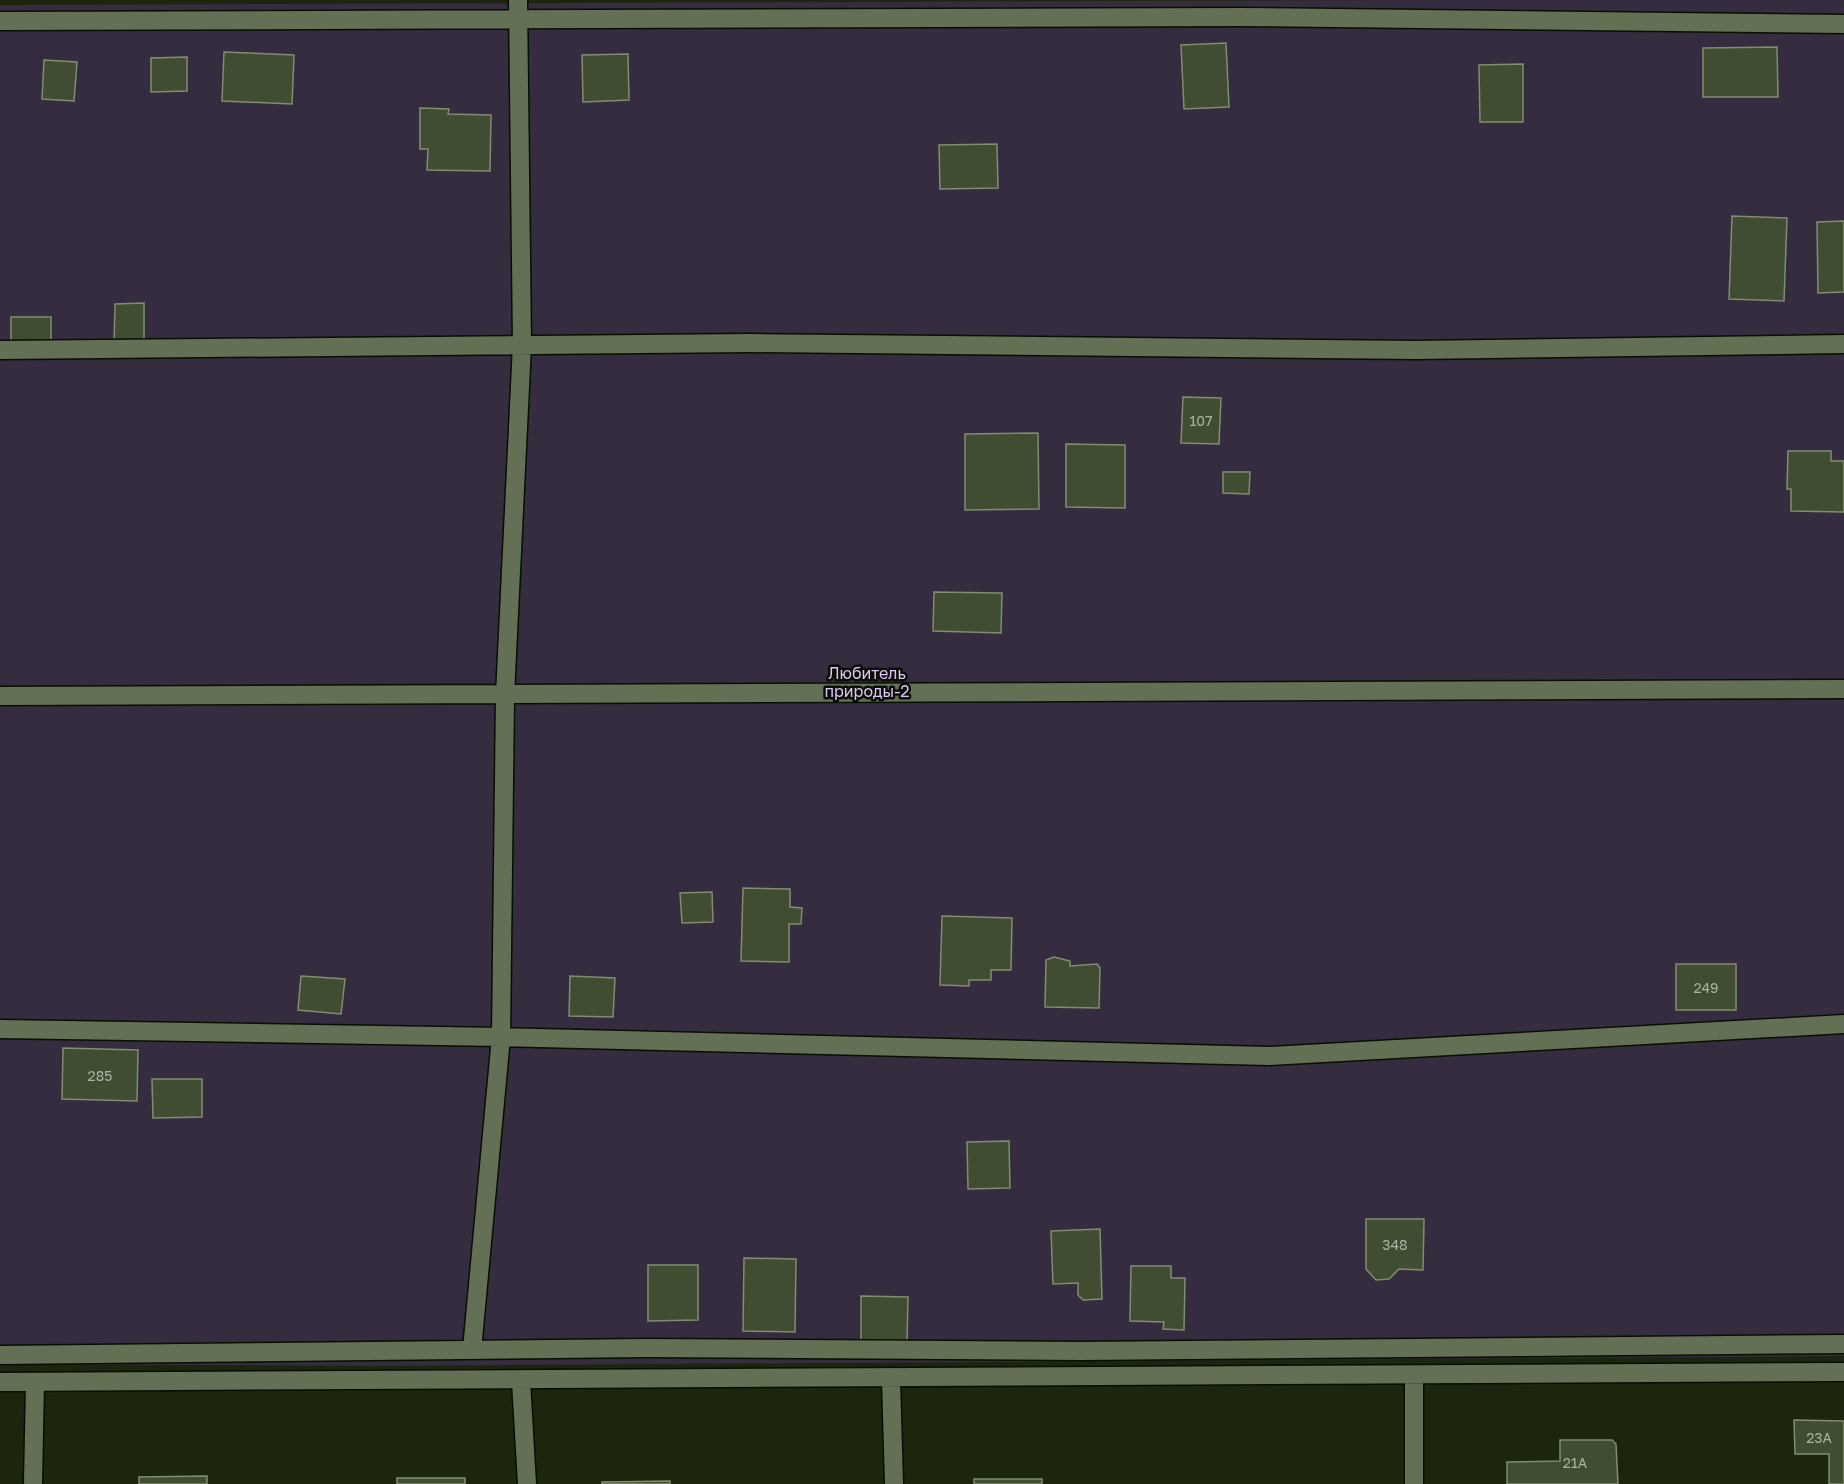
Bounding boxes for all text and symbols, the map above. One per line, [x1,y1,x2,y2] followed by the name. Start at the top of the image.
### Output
[1190,412,1212,429] house number: 107
[824,663,910,701] park label: Любитель природы-2
[1693,979,1719,996] house number: 249
[88,1067,112,1084] house number: 285
[1382,1236,1408,1253] house number: 348
[1806,1429,1832,1446] house number: 23А
[1563,1454,1588,1471] house number: 21А

